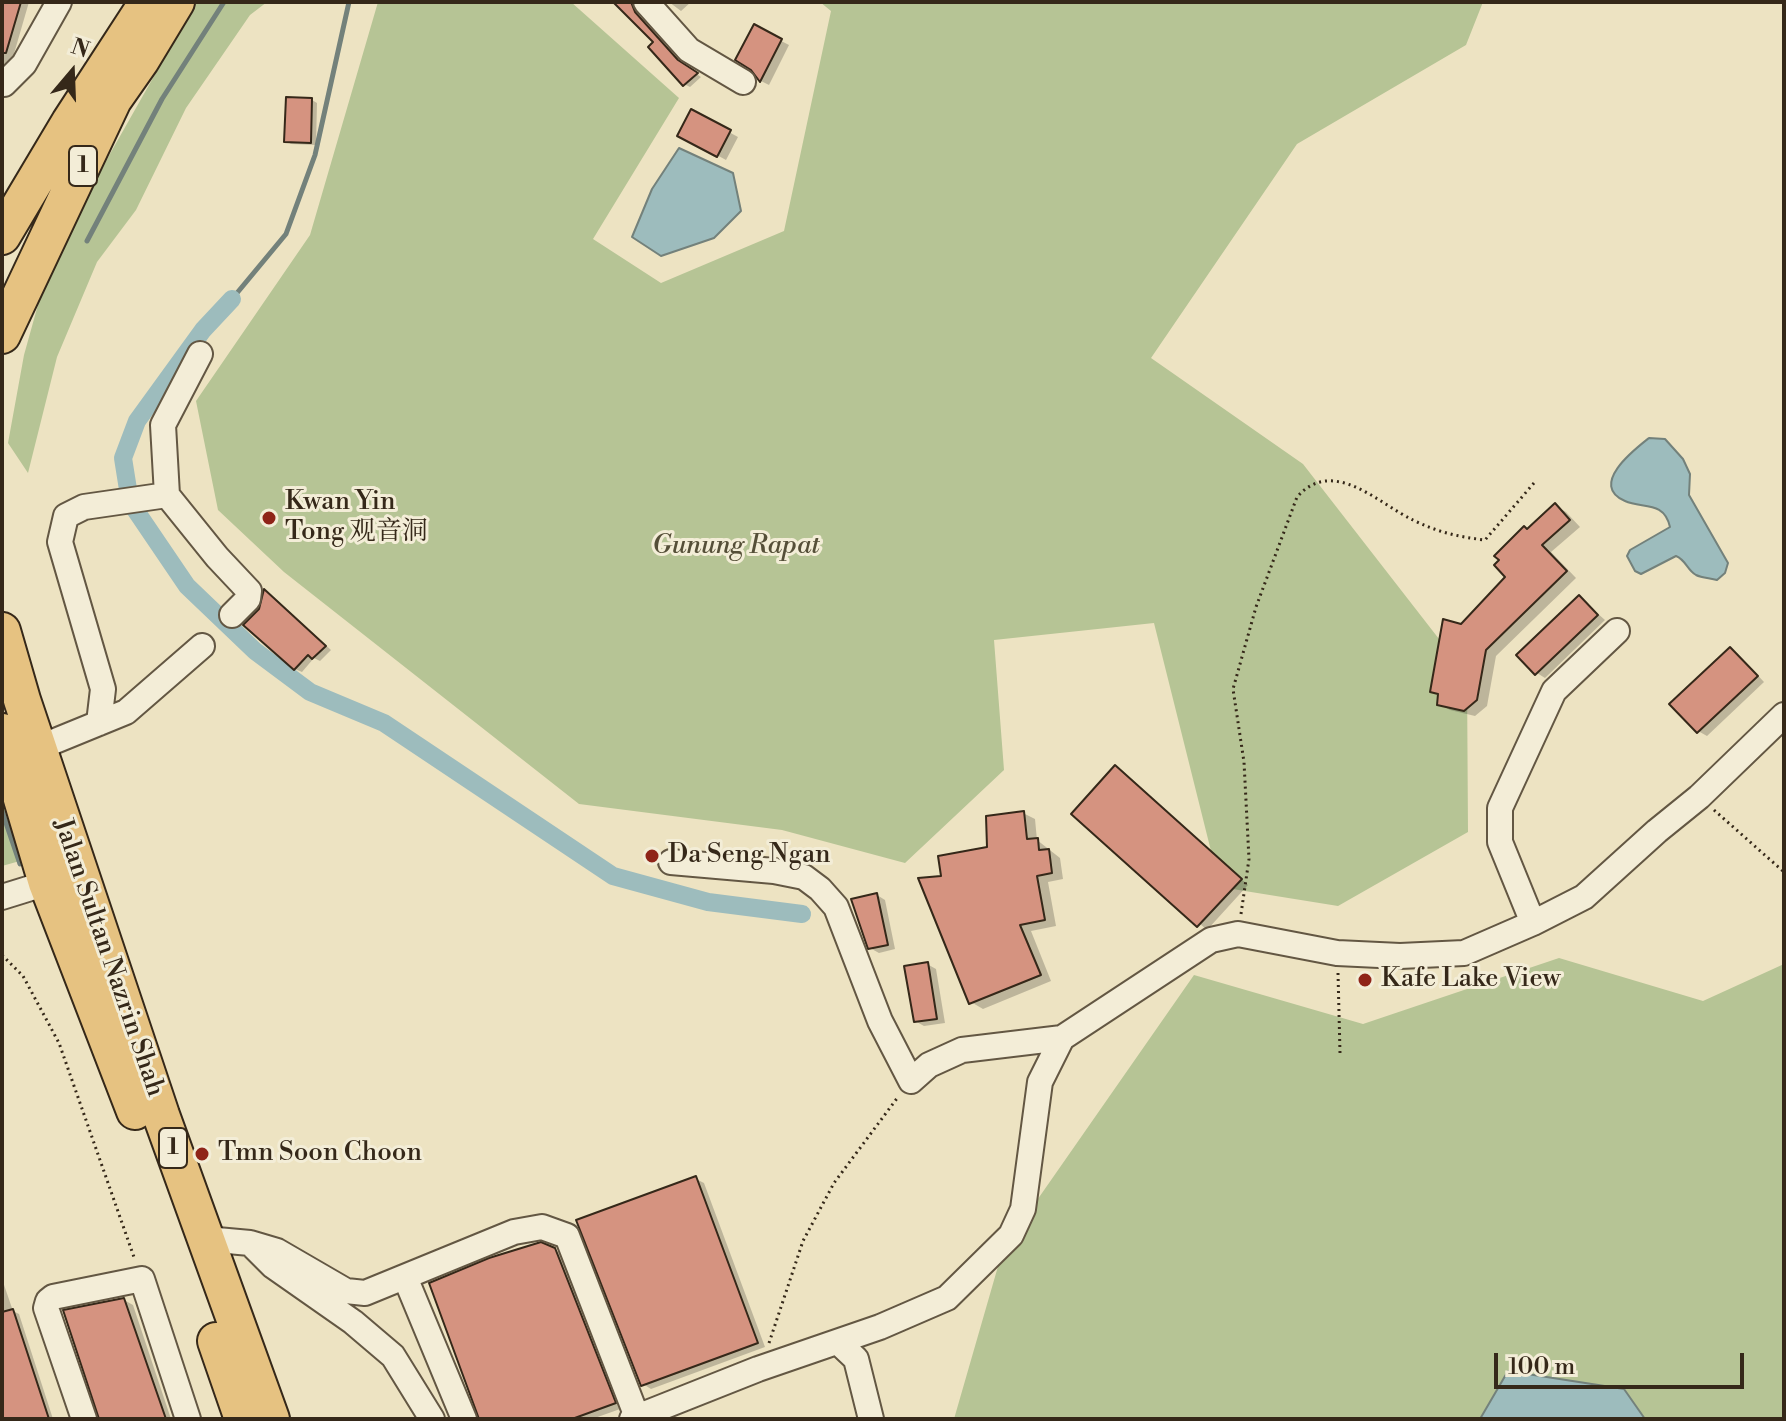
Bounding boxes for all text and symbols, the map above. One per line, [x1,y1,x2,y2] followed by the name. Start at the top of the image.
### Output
[32,32,112,112] north arrow
[67,33,93,64] text: N
[69,146,97,186] road number: 1
[285,487,428,548] place label: Kwan Yin Tong 观音洞
[260,509,278,527] marker: Kwan Yin Tong 观音洞
[652,531,820,563] park label: Gunung Rapat
[46,815,170,1101] street label: Jalan Sultan Nazrin Shah
[668,840,831,872] place label: Da Seng Ngan
[643,847,661,865] marker: Da Seng Ngan
[1381,964,1560,996] place label: Kafe Lake View
[1356,971,1374,989] marker: Kafe Lake View
[159,1128,187,1168] road number: 1
[218,1138,422,1170] place label: Tmn Soon Choon
[193,1145,211,1163] marker: Tmn Soon Choon
[1498,1337,1748,1387] scale bar
[1508,1352,1575,1382] text: 100 m

